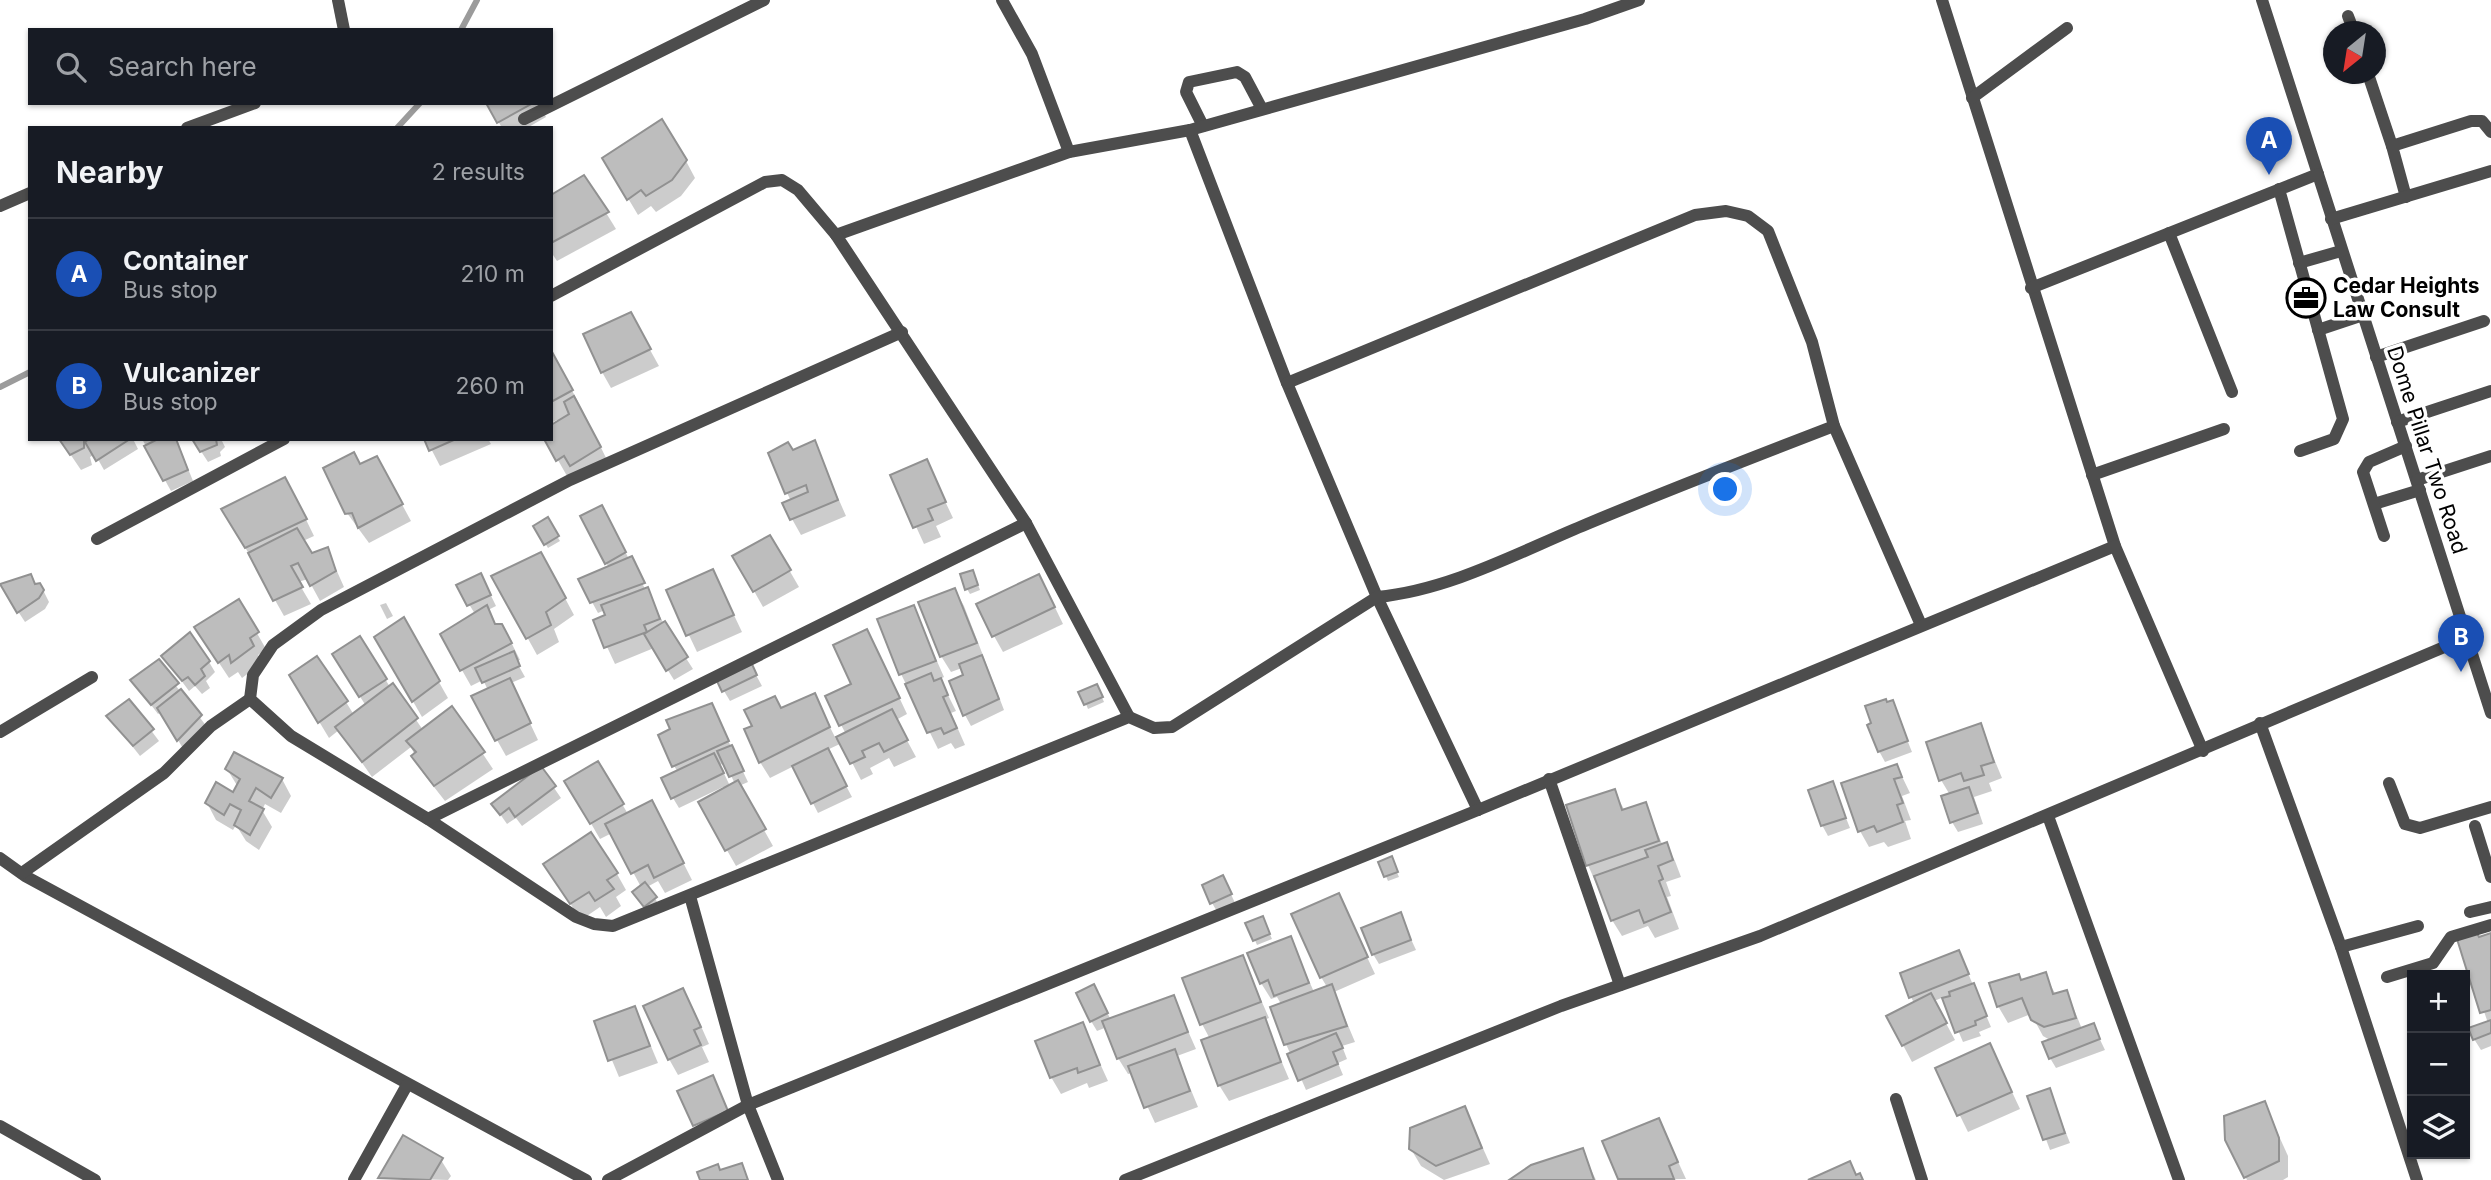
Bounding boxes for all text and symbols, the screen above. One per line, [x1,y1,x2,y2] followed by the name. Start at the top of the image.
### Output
[2323,21,2386,84] north arrow
[28,28,553,105] search box
[52,48,90,86] icon: search
[108,51,257,82] text: Search here
[2246,117,2292,175] pin: A
[56,154,164,190] text: Nearby
[432,158,525,186] text: 2 results
[123,245,248,276] text: Container
[70,260,88,288] text: A
[460,260,525,288] text: 210 m
[2333,273,2480,322] place label: Cedar Heights Law Consult
[123,276,218,304] text: Bus stop
[2285,277,2327,319] office icon: Cedar Heights Law Consult
[2382,343,2473,557] street label: Dome Pillar Two Road
[123,357,260,388] text: Vulcanizer
[71,372,87,400] text: B
[456,372,525,400] text: 260 m
[123,388,218,416] text: Bus stop
[1708,472,1742,506] your location
[2438,614,2484,672] pin: B
[2407,970,2470,1159] map controls
[2407,970,2470,1033] button: +
[2407,1033,2470,1096] button: −
[2407,1096,2470,1159] button: layers

